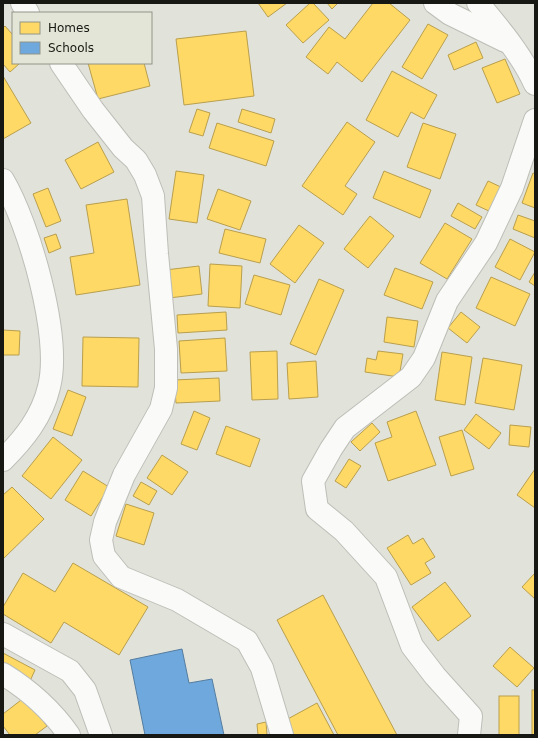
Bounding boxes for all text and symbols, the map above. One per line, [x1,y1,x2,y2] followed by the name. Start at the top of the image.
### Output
[12,12,152,64] legend
[48,21,90,35] text: Homes
[48,41,94,55] text: Schools

